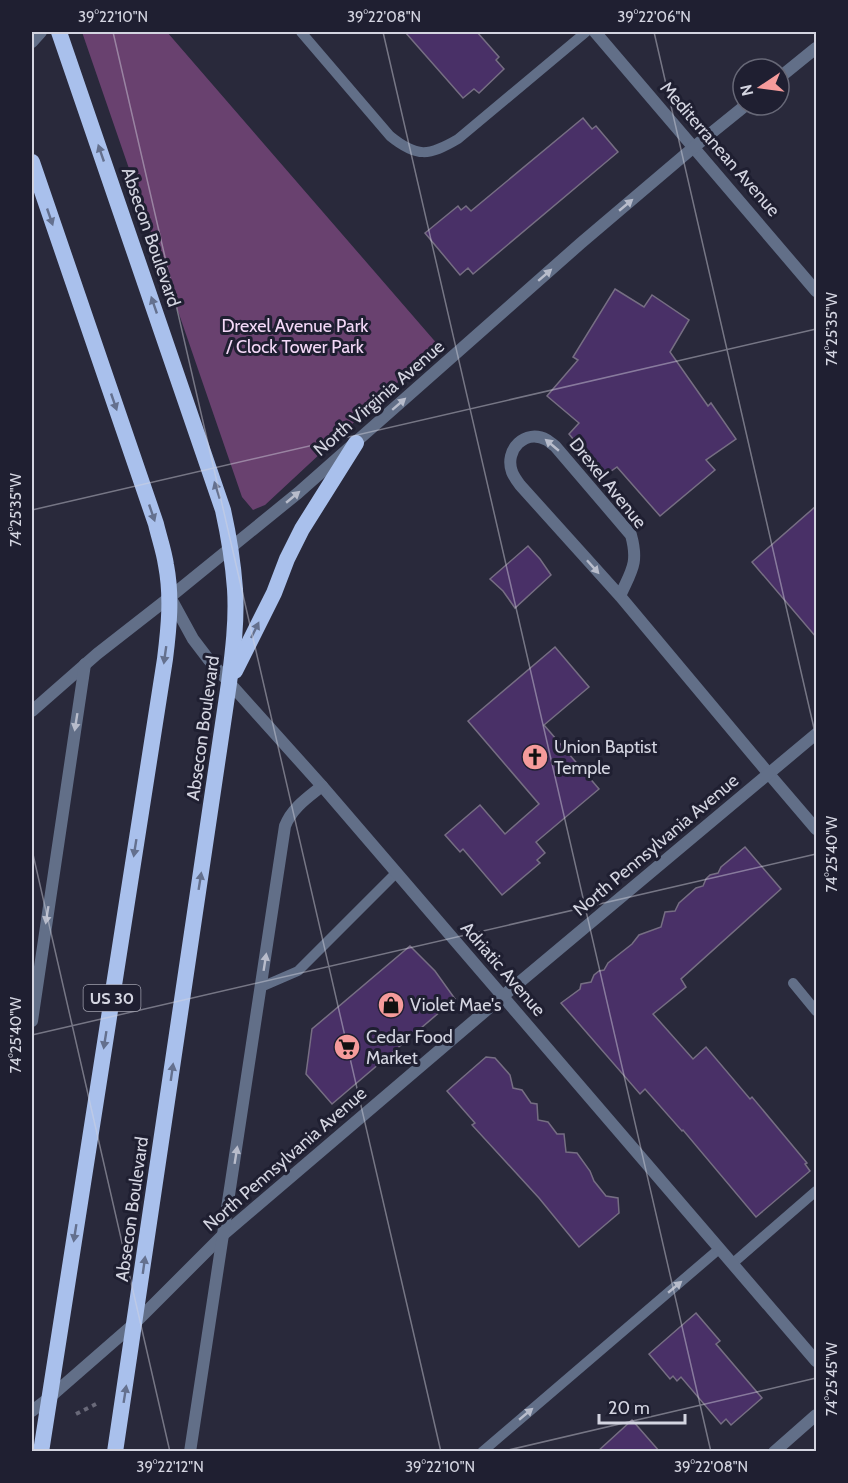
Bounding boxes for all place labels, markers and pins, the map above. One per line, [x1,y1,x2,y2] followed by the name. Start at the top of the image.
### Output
[554,736,657,779] place label: Union Baptist Temple
[520,742,550,772] church icon: Union Baptist Temple
[376,990,406,1020] shop icon: Violet Mae's
[410,994,501,1016] place label: Violet Mae's
[366,1026,453,1069] place label: Cedar Food Market
[332,1032,362,1062] supermarket icon: Cedar Food Market

